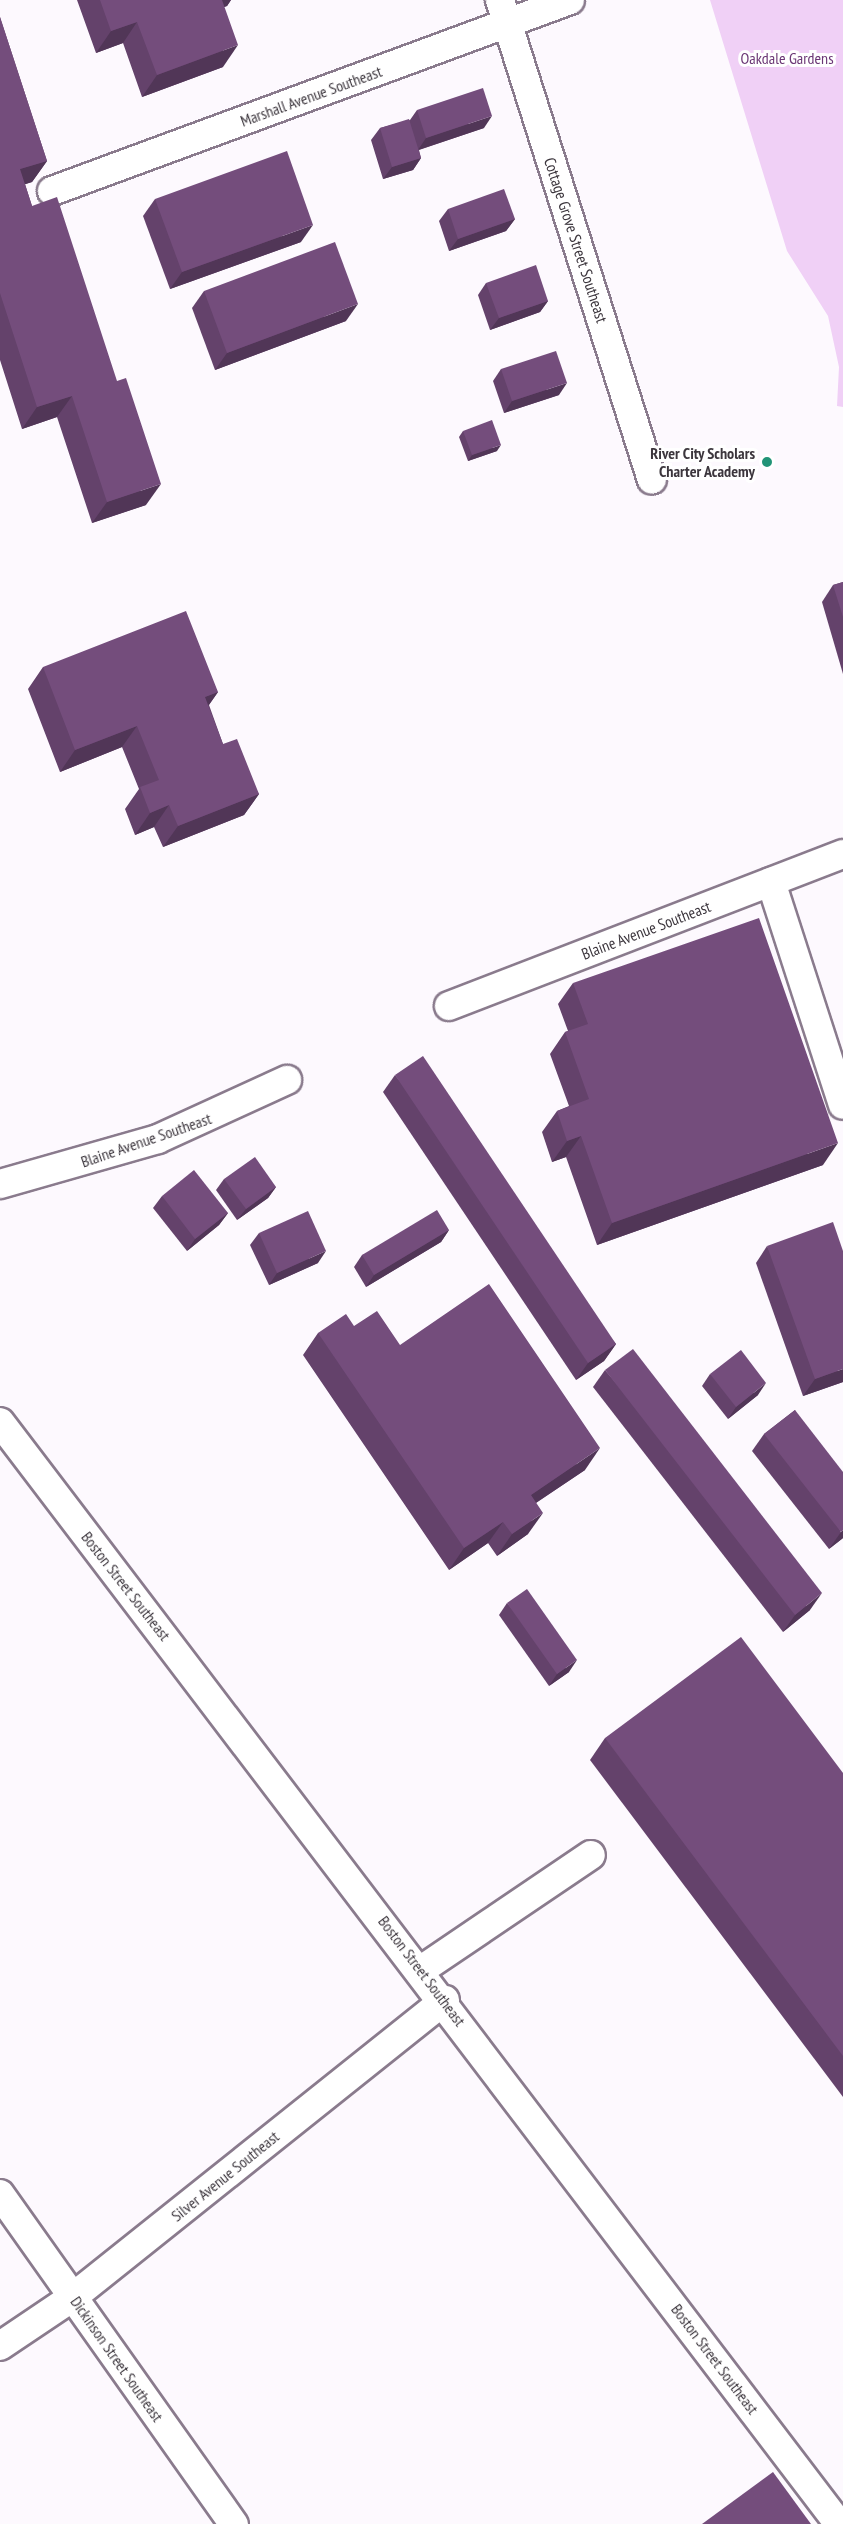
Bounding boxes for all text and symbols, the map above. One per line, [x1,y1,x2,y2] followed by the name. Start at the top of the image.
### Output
[740,48,834,68] park label: Oakdale Gardens
[237,61,385,131] street label: Marshall Avenue Southeast
[540,155,612,325] street label: Cottage Grove Street Southeast
[650,443,755,481] place label: River City Scholars Charter Academy
[760,455,774,469] marker: River City Scholars Charter Academy
[579,896,713,964] street label: Blaine Avenue Southeast
[78,1109,214,1171] street label: Blaine Avenue Southeast
[78,1528,174,1644] street label: Boston Street Southeast
[374,1912,470,2030] street label: Boston Street Southeast
[167,2127,283,2225] street label: Silver Avenue Southeast
[67,2293,167,2425] street label: Dickinson Street Southeast
[667,2300,763,2418] street label: Boston Street Southeast

